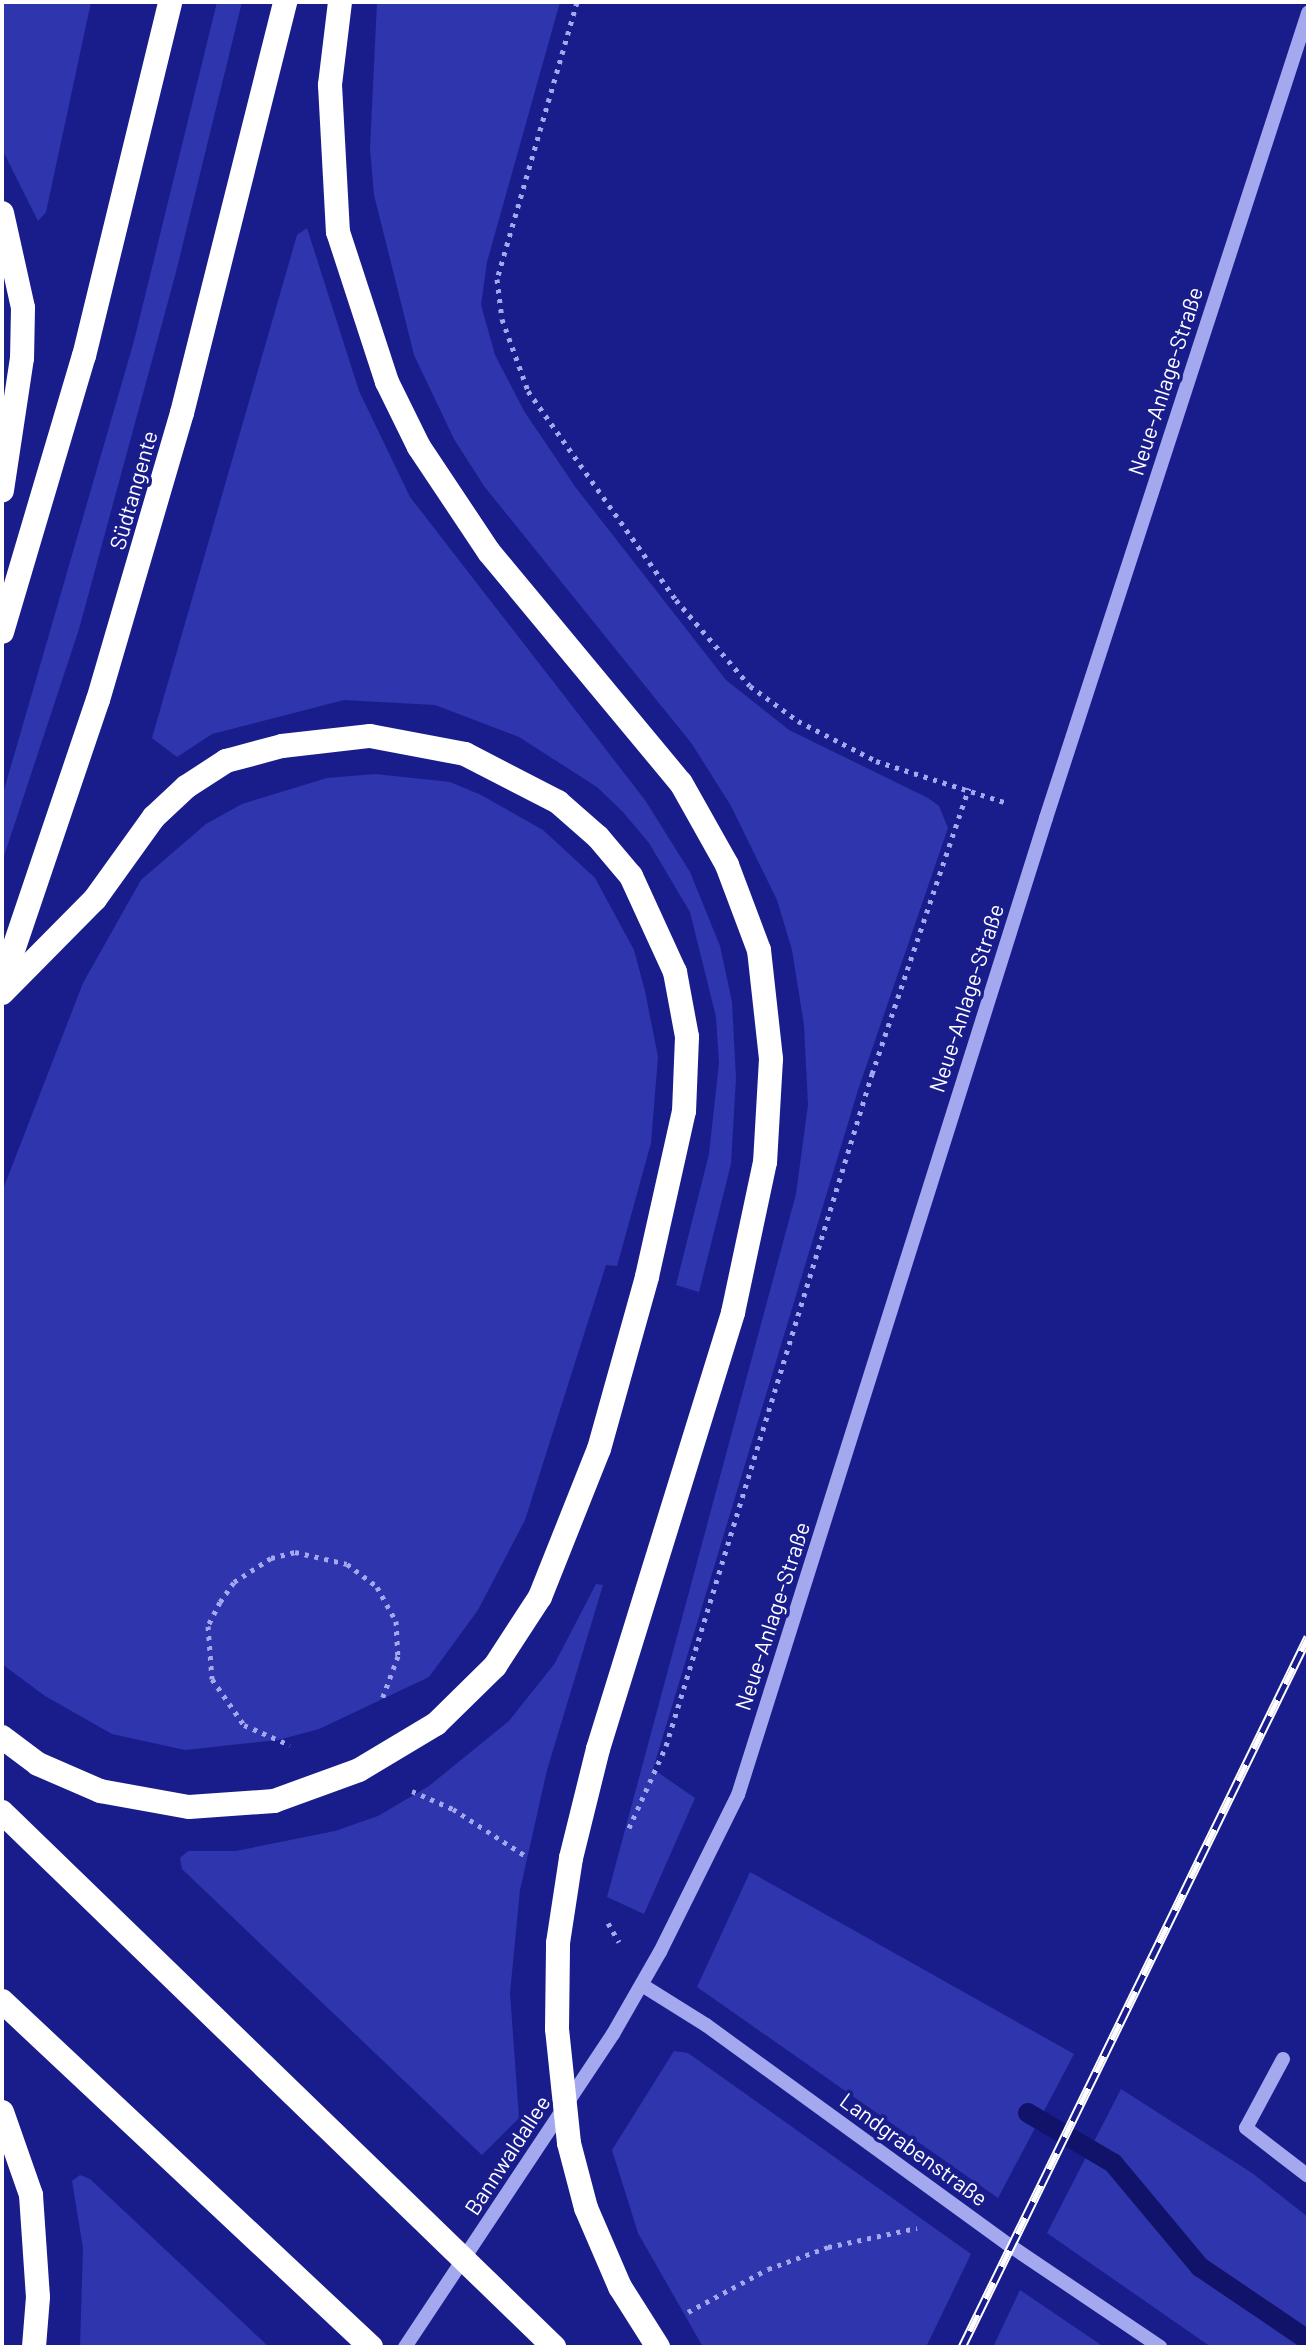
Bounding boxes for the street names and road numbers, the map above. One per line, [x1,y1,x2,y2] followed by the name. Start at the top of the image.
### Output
[1122,283,1208,479] street label: Neue-Anlage-Straße
[103,427,163,553] street label: Südtangente
[923,900,1009,1096] street label: Neue-Anlage-Straße
[729,1518,815,1714] street label: Neue-Anlage-Straße
[835,2087,993,2211] street label: Landgrabenstraße
[459,2090,555,2220] street label: Bannwaldallee

